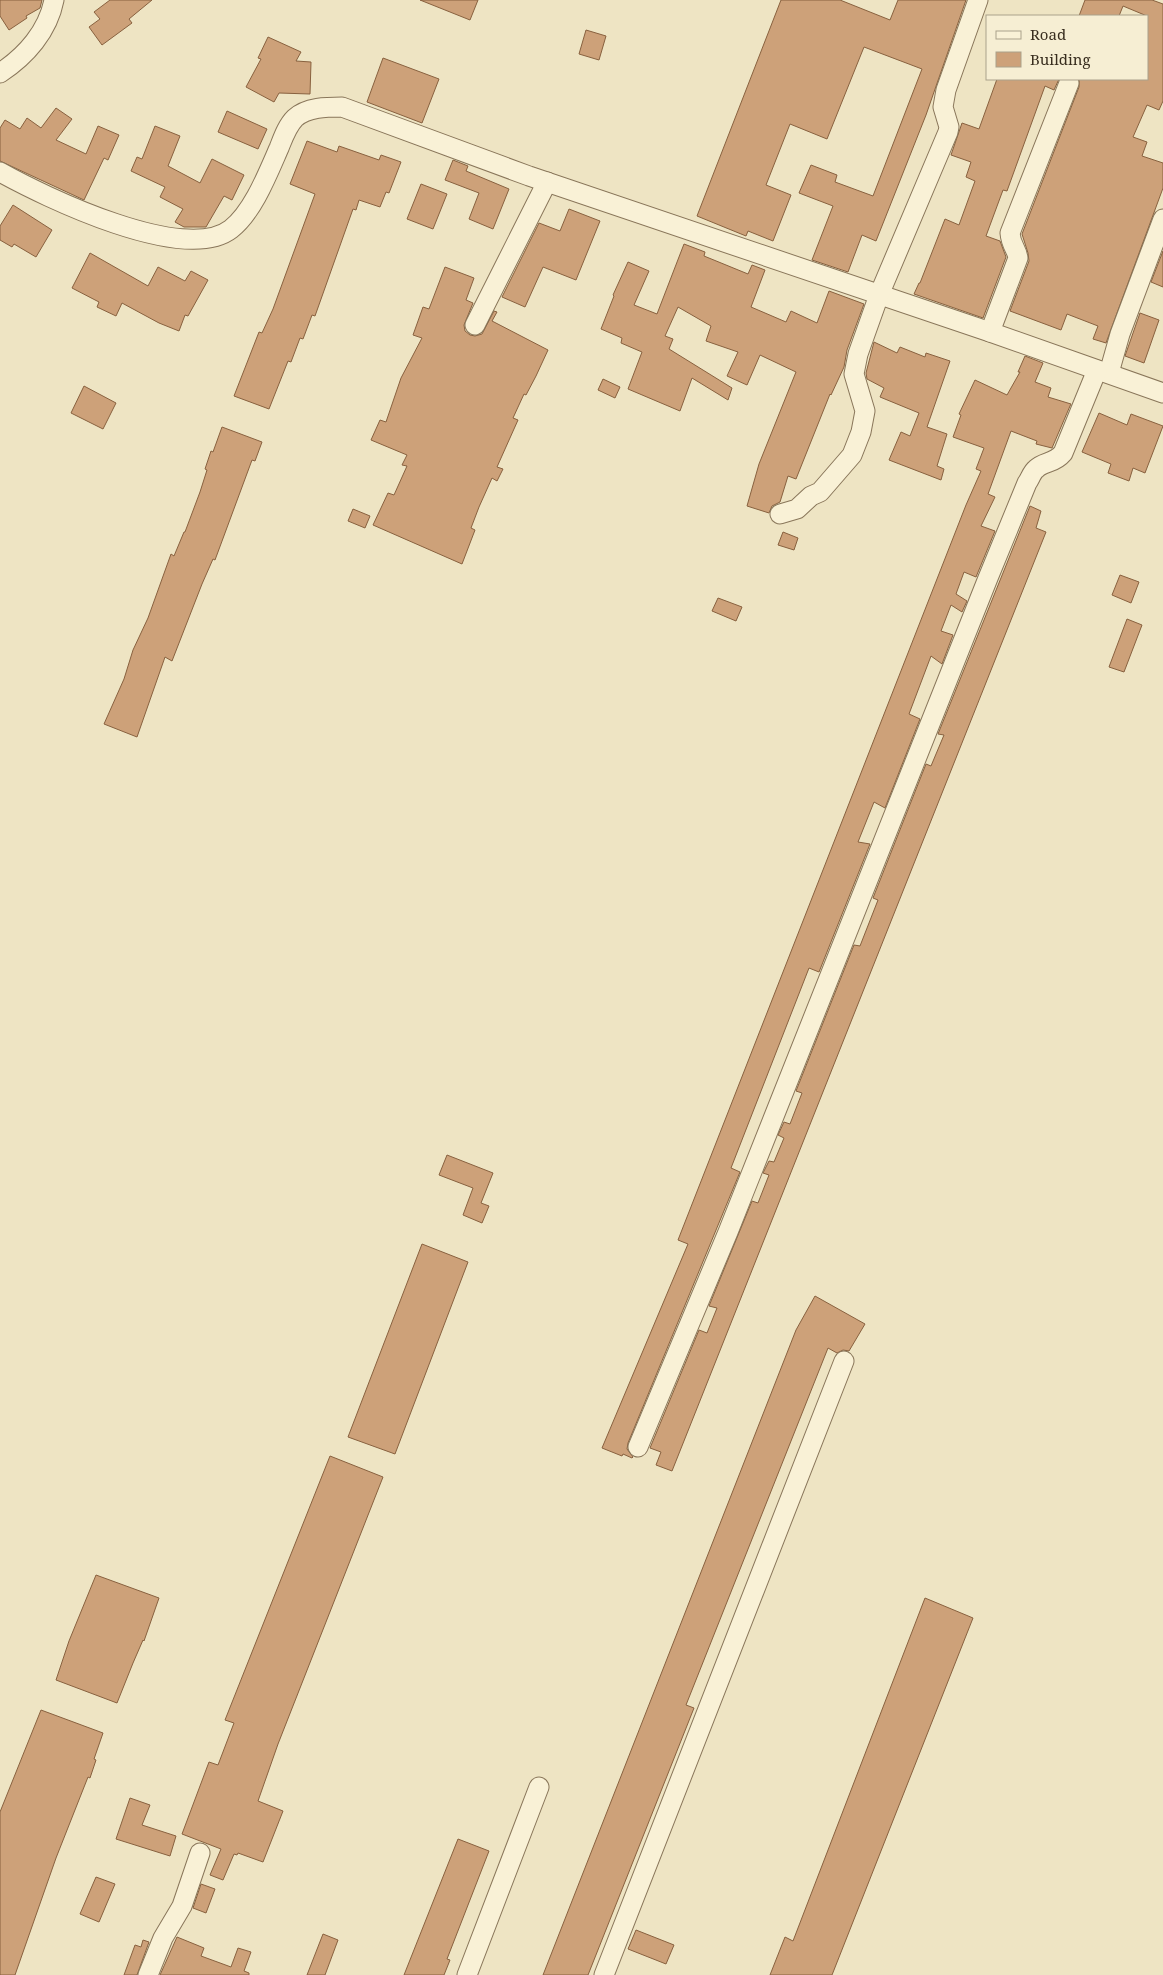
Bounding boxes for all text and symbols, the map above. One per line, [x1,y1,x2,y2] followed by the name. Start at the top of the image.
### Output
[986,15,1148,80] legend
[1030,24,1066,44] text: Road
[1030,49,1091,69] text: Building

